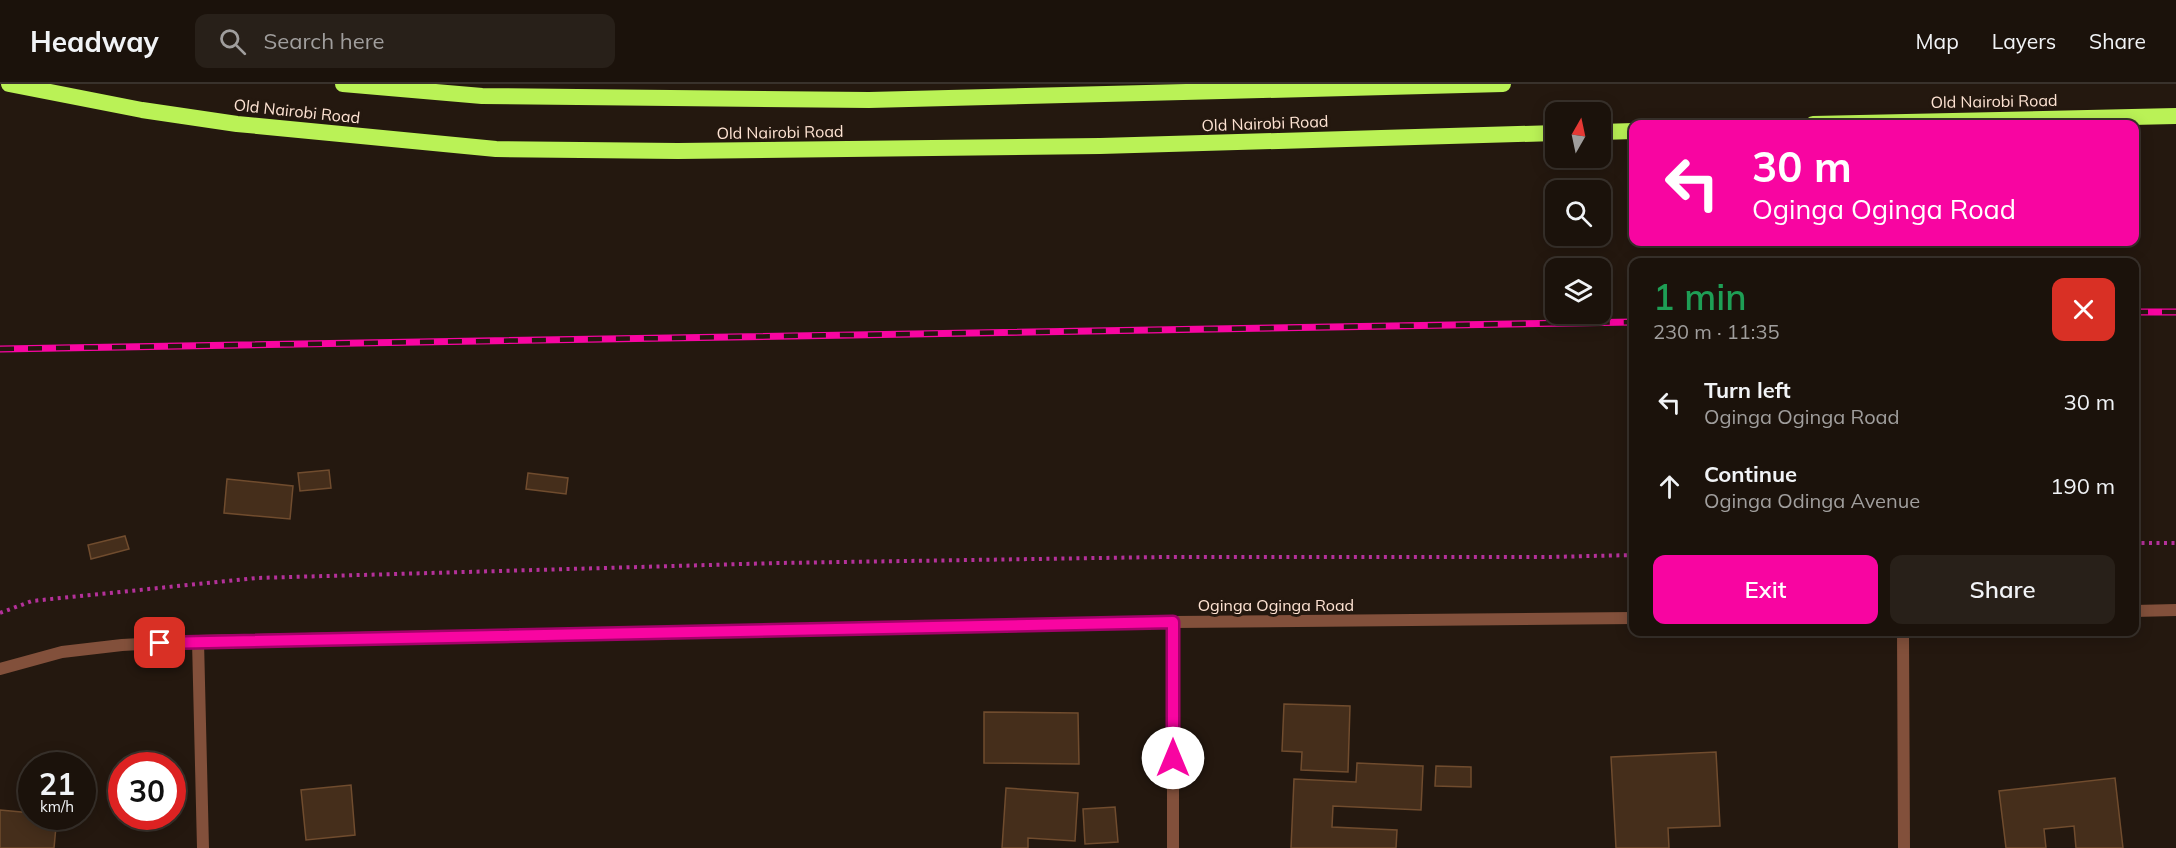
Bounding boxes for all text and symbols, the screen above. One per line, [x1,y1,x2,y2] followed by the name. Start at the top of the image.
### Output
[195,14,615,68] search box
[30,24,159,59] text: Headway
[216,25,249,58] icon: search
[264,27,385,55] text: Search here
[1916,28,1959,54] text: Map
[1992,28,2056,54] text: Layers
[2089,28,2146,54] text: Share
[1930,90,2058,112] street label: Old Nairobi Road
[233,94,361,128] street label: Old Nairobi Road
[1545,102,1611,168] north arrow
[1545,102,1611,324] map controls
[1201,111,1329,135] street label: Old Nairobi Road
[716,121,844,143] street label: Old Nairobi Road
[1752,140,1852,193] text: 30 m
[1653,144,1731,222] icon: left
[1545,180,1611,246] button: search
[1752,192,2016,226] text: Oginga Oginga Road
[1545,258,1611,324] button: layers
[1653,274,1747,319] text: 1 min
[2052,278,2115,341] button: close
[1653,319,1779,344] text: 230 m · 11:35
[1704,376,1791,404] text: Turn left
[1653,386,1686,419] icon: left
[2064,388,2115,416] text: 30 m
[1704,404,1900,429] text: Oginga Oginga Road
[1704,460,1797,488] text: Continue
[1653,470,1686,503] icon: ahead
[2050,472,2115,500] text: 190 m
[1704,488,1920,513] text: Oginga Odinga Avenue
[1653,555,1878,624] button: Exit
[1890,555,2115,624] button: Share
[1198,595,1354,615] street label: Oginga Oginga Road
[134,617,185,668] pin
[143,626,176,659] icon: arrive
[1141,726,1205,790] position arrow
[108,752,186,830] speed limit sign: 30
[39,765,75,803] text: 21
[40,797,74,816] text: km/h

